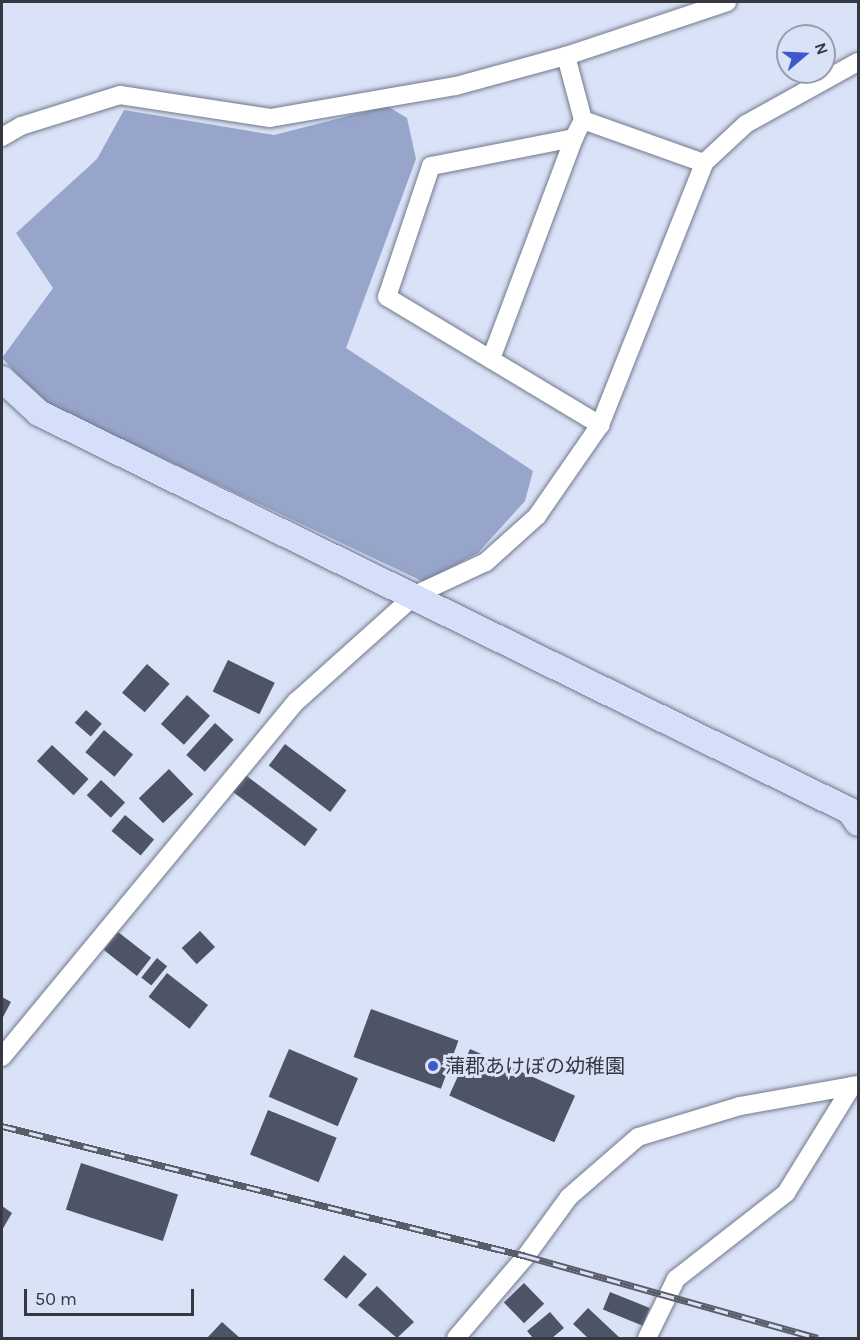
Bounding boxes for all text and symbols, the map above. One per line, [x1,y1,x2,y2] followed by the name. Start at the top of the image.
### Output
[776,24,836,84] north arrow
[811,40,832,57] text: N
[445,1054,625,1078] place label: 蒲郡あけぼの幼稚園
[426,1059,440,1073] marker: 蒲郡あけぼの幼稚園
[27,1277,196,1315] scale bar
[35,1288,77,1310] text: 50 m

